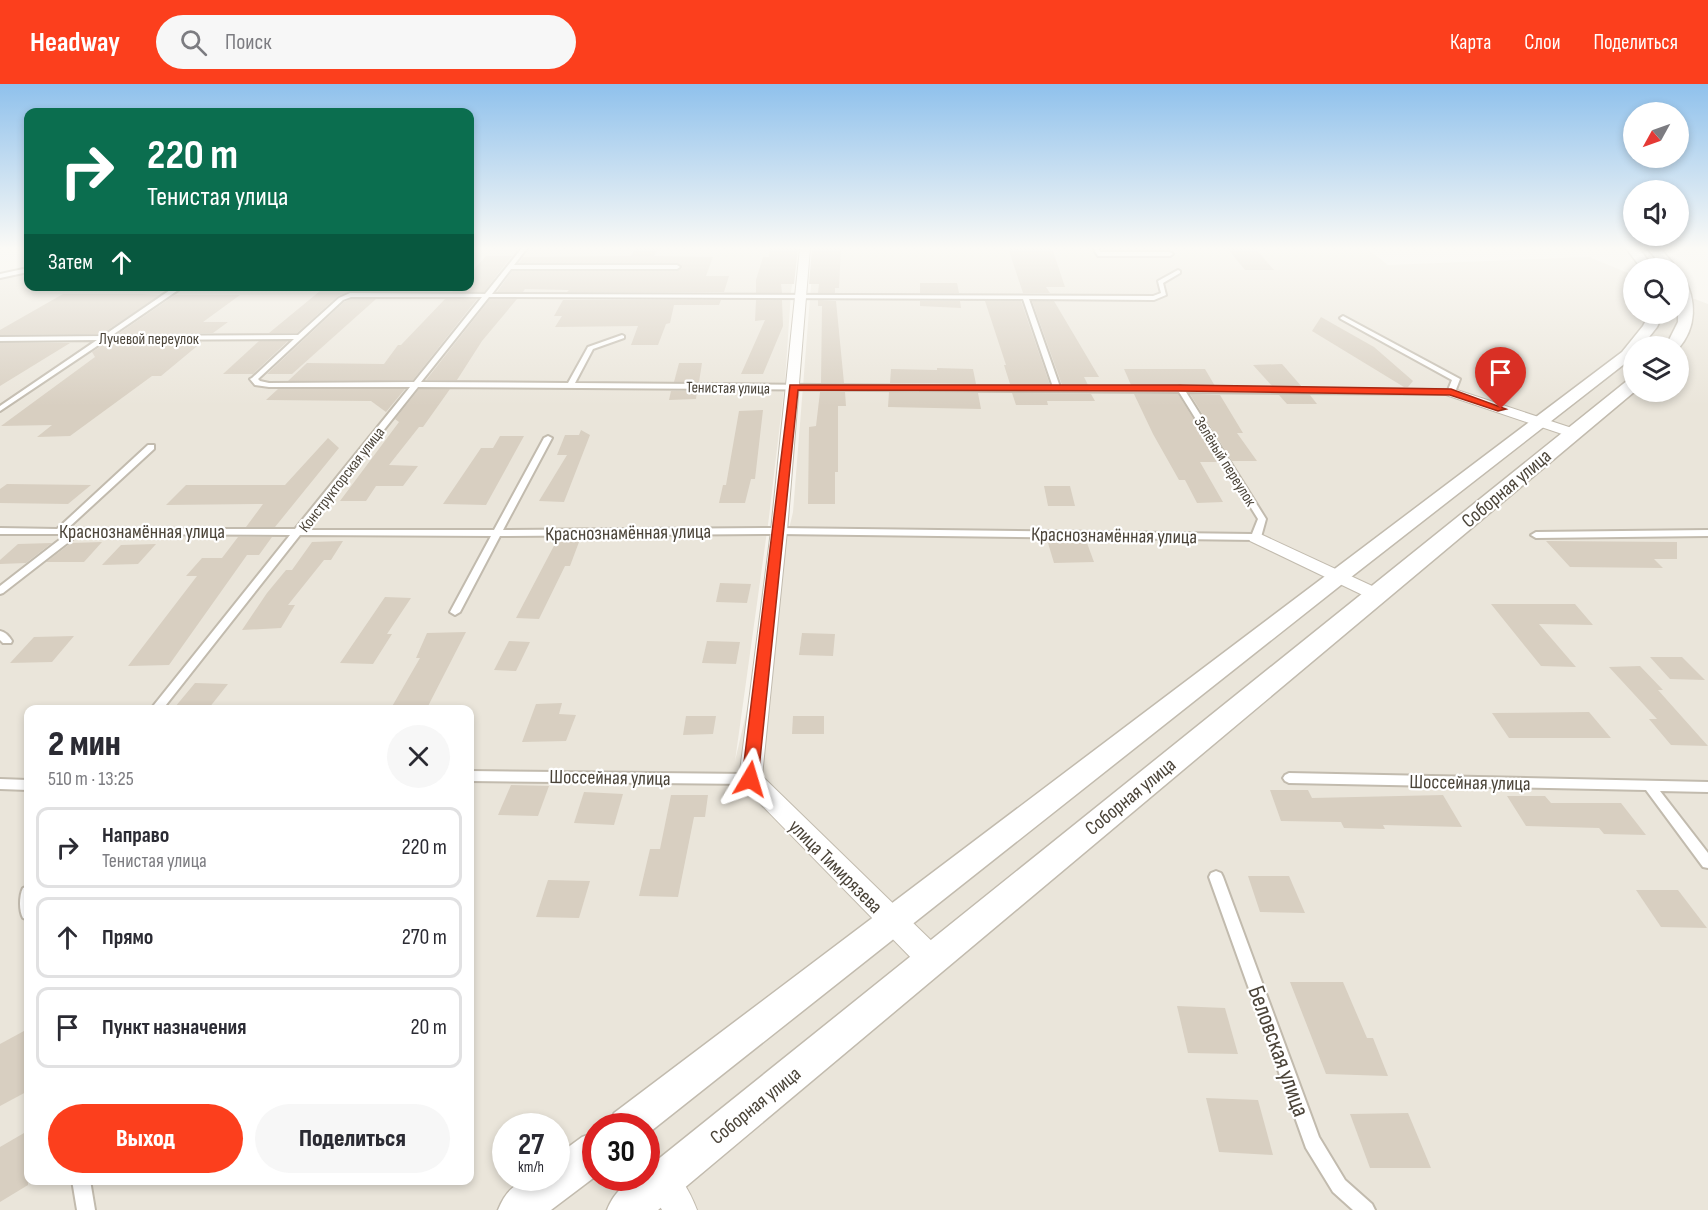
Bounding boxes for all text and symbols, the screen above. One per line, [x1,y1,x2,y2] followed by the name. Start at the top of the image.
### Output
[156,15,576,69] search box
[30,26,120,59] text: Headway
[177,26,210,59] icon: search
[225,29,271,56] text: Поиск
[1450,30,1491,55] text: Карта
[1524,30,1560,55] text: Слои
[1593,30,1678,55] text: Поделиться
[1623,102,1689,168] north arrow
[1623,102,1689,402] map controls
[147,130,238,181] text: 220 m
[48,132,126,210] icon: right
[1623,180,1689,246] button: sound
[147,181,288,213] text: Тенистая улица
[105,246,138,279] icon: ahead
[48,249,93,276] text: Затем
[1623,258,1689,324] button: search
[99,330,200,349] street label: Лучевой переулок
[1623,336,1689,402] button: layers
[1475,347,1526,409] pin
[1484,356,1517,389] icon: arrive
[686,378,770,399] street label: Тенистая улица
[1190,413,1260,511] street label: Зелёный переулок
[295,423,389,536] street label: Конструкторская улица
[1457,444,1556,533] street label: Соборная улица
[59,520,225,544] street label: Краснознамённая улица
[545,520,711,546] street label: Краснознамённая улица
[1031,523,1197,549] street label: Краснознамённая улица
[48,723,121,766] text: 2 мин
[387,725,450,788] button: close
[718,747,782,811] position arrow
[1081,753,1181,841] street label: Соборная улица
[549,765,671,791] street label: Шоссейная улица
[48,767,134,791] text: 510 m · 13:25
[1409,770,1531,796] street label: Шоссейная улица
[783,815,887,919] street label: улица Тимирязева
[102,822,169,849] text: Направо
[51,831,84,864] icon: right
[401,834,447,861] text: 220 m
[102,849,207,873] text: Тенистая улица
[51,921,84,954] icon: ahead
[102,924,153,951] text: Прямо
[402,924,447,951] text: 270 m
[1241,982,1316,1121] street label: Беловская улица
[51,1011,84,1044] icon: arrive
[102,1014,246,1041] text: Пункт назначения
[411,1014,447,1041] text: 20 m
[706,1062,806,1150] street label: Соборная улица
[48,1104,243,1173] button: Выход
[255,1104,450,1173] button: Поделиться
[582,1113,660,1191] speed limit sign: 30
[518,1127,544,1163] text: 27
[518,1158,544,1177] text: km/h

